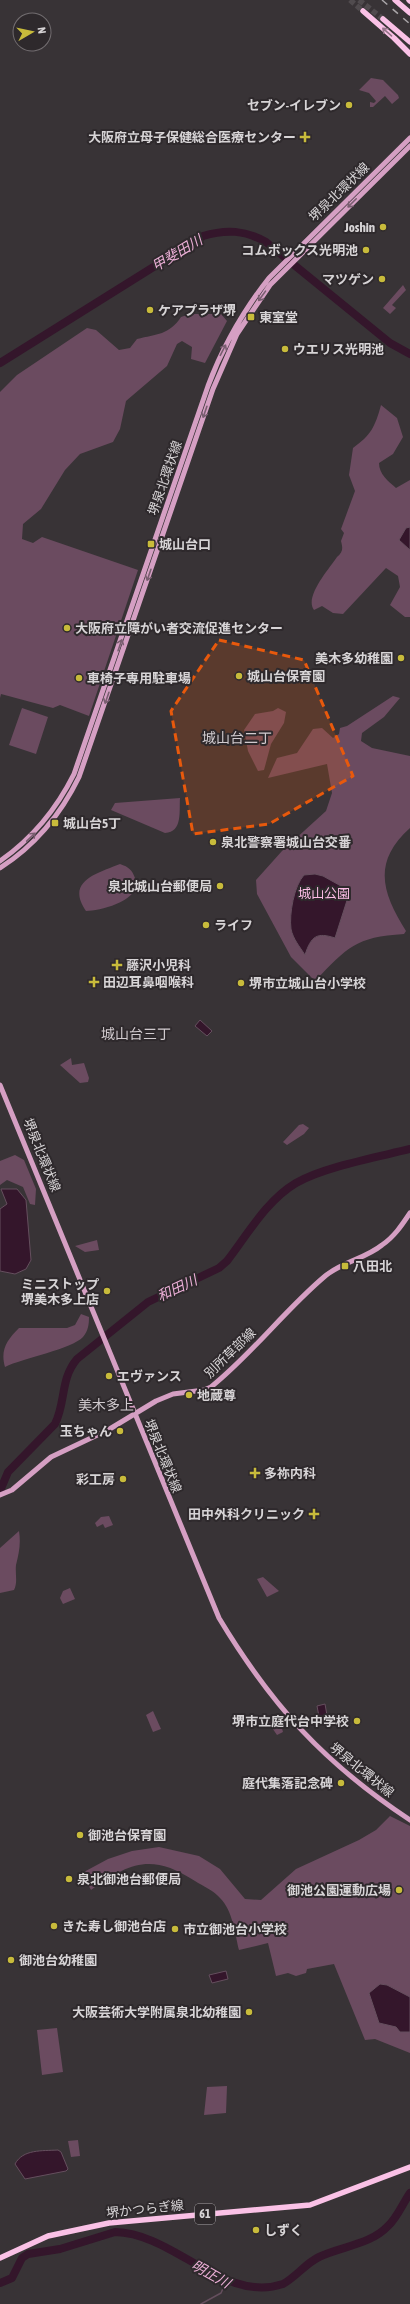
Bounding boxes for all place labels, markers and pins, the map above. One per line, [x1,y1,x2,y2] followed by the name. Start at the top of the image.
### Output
[247,98,341,113] place label: セブン-イレブン
[344,100,354,110] marker: セブン-イレブン
[88,130,296,145] place label: 大阪府立母子保健総合医療センター
[299,131,311,143] marker: 大阪府立母子保健総合医療センター
[344,220,375,235] place label: Joshin
[378,222,388,232] marker: Joshin
[241,243,358,258] place label: コムボックス光明池
[361,245,371,255] marker: コムボックス光明池
[322,272,374,287] place label: マツゲン
[377,274,387,284] marker: マツゲン
[158,303,236,318] place label: ケアプラザ堺
[145,305,155,315] marker: ケアプラザ堺
[259,310,298,325] place label: 東室堂
[246,312,256,322] marker: 東室堂
[293,342,384,357] place label: ウエリス光明池
[280,344,290,354] marker: ウエリス光明池
[159,537,211,552] place label: 城山台口
[146,539,156,549] marker: 城山台口
[75,621,283,636] place label: 大阪府立障がい者交流促進センター
[62,623,72,633] marker: 大阪府立障がい者交流促進センター
[315,651,393,666] place label: 美木多幼稚園
[396,653,406,663] marker: 美木多幼稚園
[247,669,325,684] place label: 城山台保育園
[87,671,191,686] place label: 車椅子専用駐車場
[234,671,244,681] marker: 城山台保育園
[74,673,84,683] marker: 車椅子専用駐車場
[63,816,121,831] place label: 城山台5丁
[50,818,60,828] marker: 城山台5丁
[221,835,351,850] place label: 泉北警察署城山台交番
[208,837,218,847] marker: 泉北警察署城山台交番
[108,879,212,894] place label: 泉北城山台郵便局
[215,881,225,891] marker: 泉北城山台郵便局
[214,918,253,933] place label: ライフ
[201,920,211,930] marker: ライフ
[126,958,191,973] place label: 藤沢小児科
[111,959,123,971] marker: 藤沢小児科
[103,975,194,990] place label: 田辺耳鼻咽喉科
[88,976,100,988] marker: 田辺耳鼻咽喉科
[249,976,366,991] place label: 堺市立城山台小学校
[236,978,246,988] marker: 堺市立城山台小学校
[353,1259,392,1274] place label: 八田北
[340,1261,350,1271] marker: 八田北
[21,1277,99,1307] place label: ミニストップ 堺美木多上店
[102,1286,112,1296] marker: ミニストップ 堺美木多上店
[117,1369,182,1384] place label: エヴァンス
[104,1371,114,1381] marker: エヴァンス
[197,1388,236,1403] place label: 地蔵尊
[184,1390,194,1400] marker: 地蔵尊
[60,1424,112,1439] place label: 玉ちゃん
[115,1426,125,1436] marker: 玉ちゃん
[264,1466,316,1481] place label: 多祢内科
[249,1467,261,1479] marker: 多祢内科
[76,1472,115,1487] place label: 彩工房
[118,1474,128,1484] marker: 彩工房
[188,1507,305,1522] place label: 田中外科クリニック
[308,1508,320,1520] marker: 田中外科クリニック
[232,1714,349,1729] place label: 堺市立庭代台中学校
[352,1716,362,1726] marker: 堺市立庭代台中学校
[242,1776,333,1791] place label: 庭代集落記念碑
[336,1778,346,1788] marker: 庭代集落記念碑
[88,1828,166,1843] place label: 御池台保育園
[75,1830,85,1840] marker: 御池台保育園
[77,1872,181,1887] place label: 泉北御池台郵便局
[64,1874,74,1884] marker: 泉北御池台郵便局
[287,1883,391,1898] place label: 御池公園運動広場
[394,1885,404,1895] marker: 御池公園運動広場
[62,1919,166,1934] place label: きた寿し御池台店
[49,1921,59,1931] marker: きた寿し御池台店
[183,1922,287,1937] place label: 市立御池台小学校
[170,1924,180,1934] marker: 市立御池台小学校
[19,1953,97,1968] place label: 御池台幼稚園
[6,1955,16,1965] marker: 御池台幼稚園
[72,2005,241,2020] place label: 大阪芸術大学附属泉北幼稚園
[244,2007,254,2017] marker: 大阪芸術大学附属泉北幼稚園
[264,2223,303,2238] place label: しずく
[251,2225,261,2235] marker: しずく

